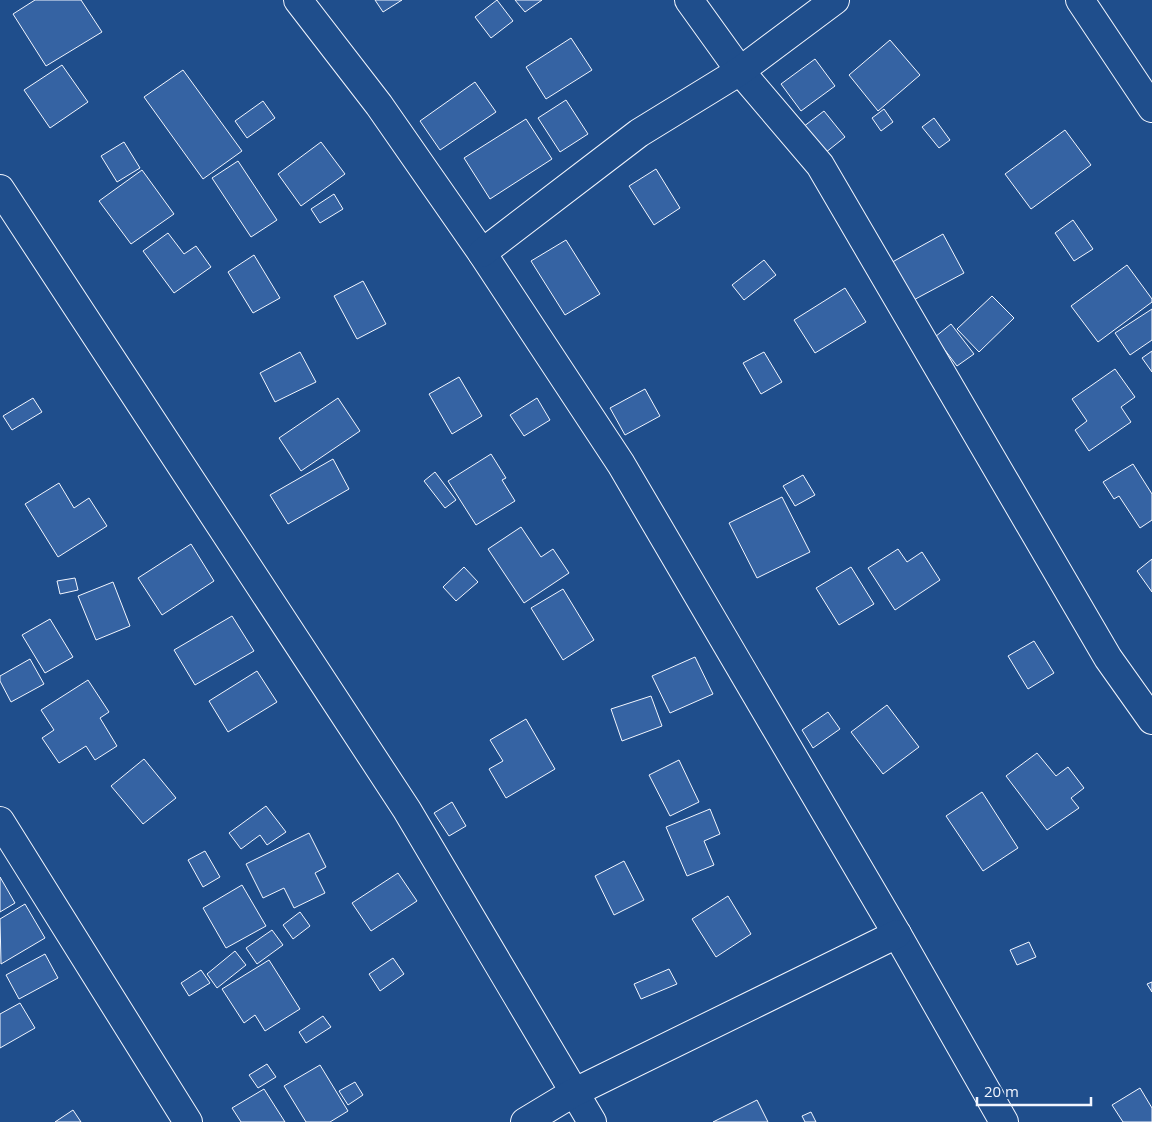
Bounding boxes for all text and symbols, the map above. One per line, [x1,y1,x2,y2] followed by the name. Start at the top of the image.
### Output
[977,1074,1091,1106] scale bar
[984,1081,1019,1101] text: 20 m

